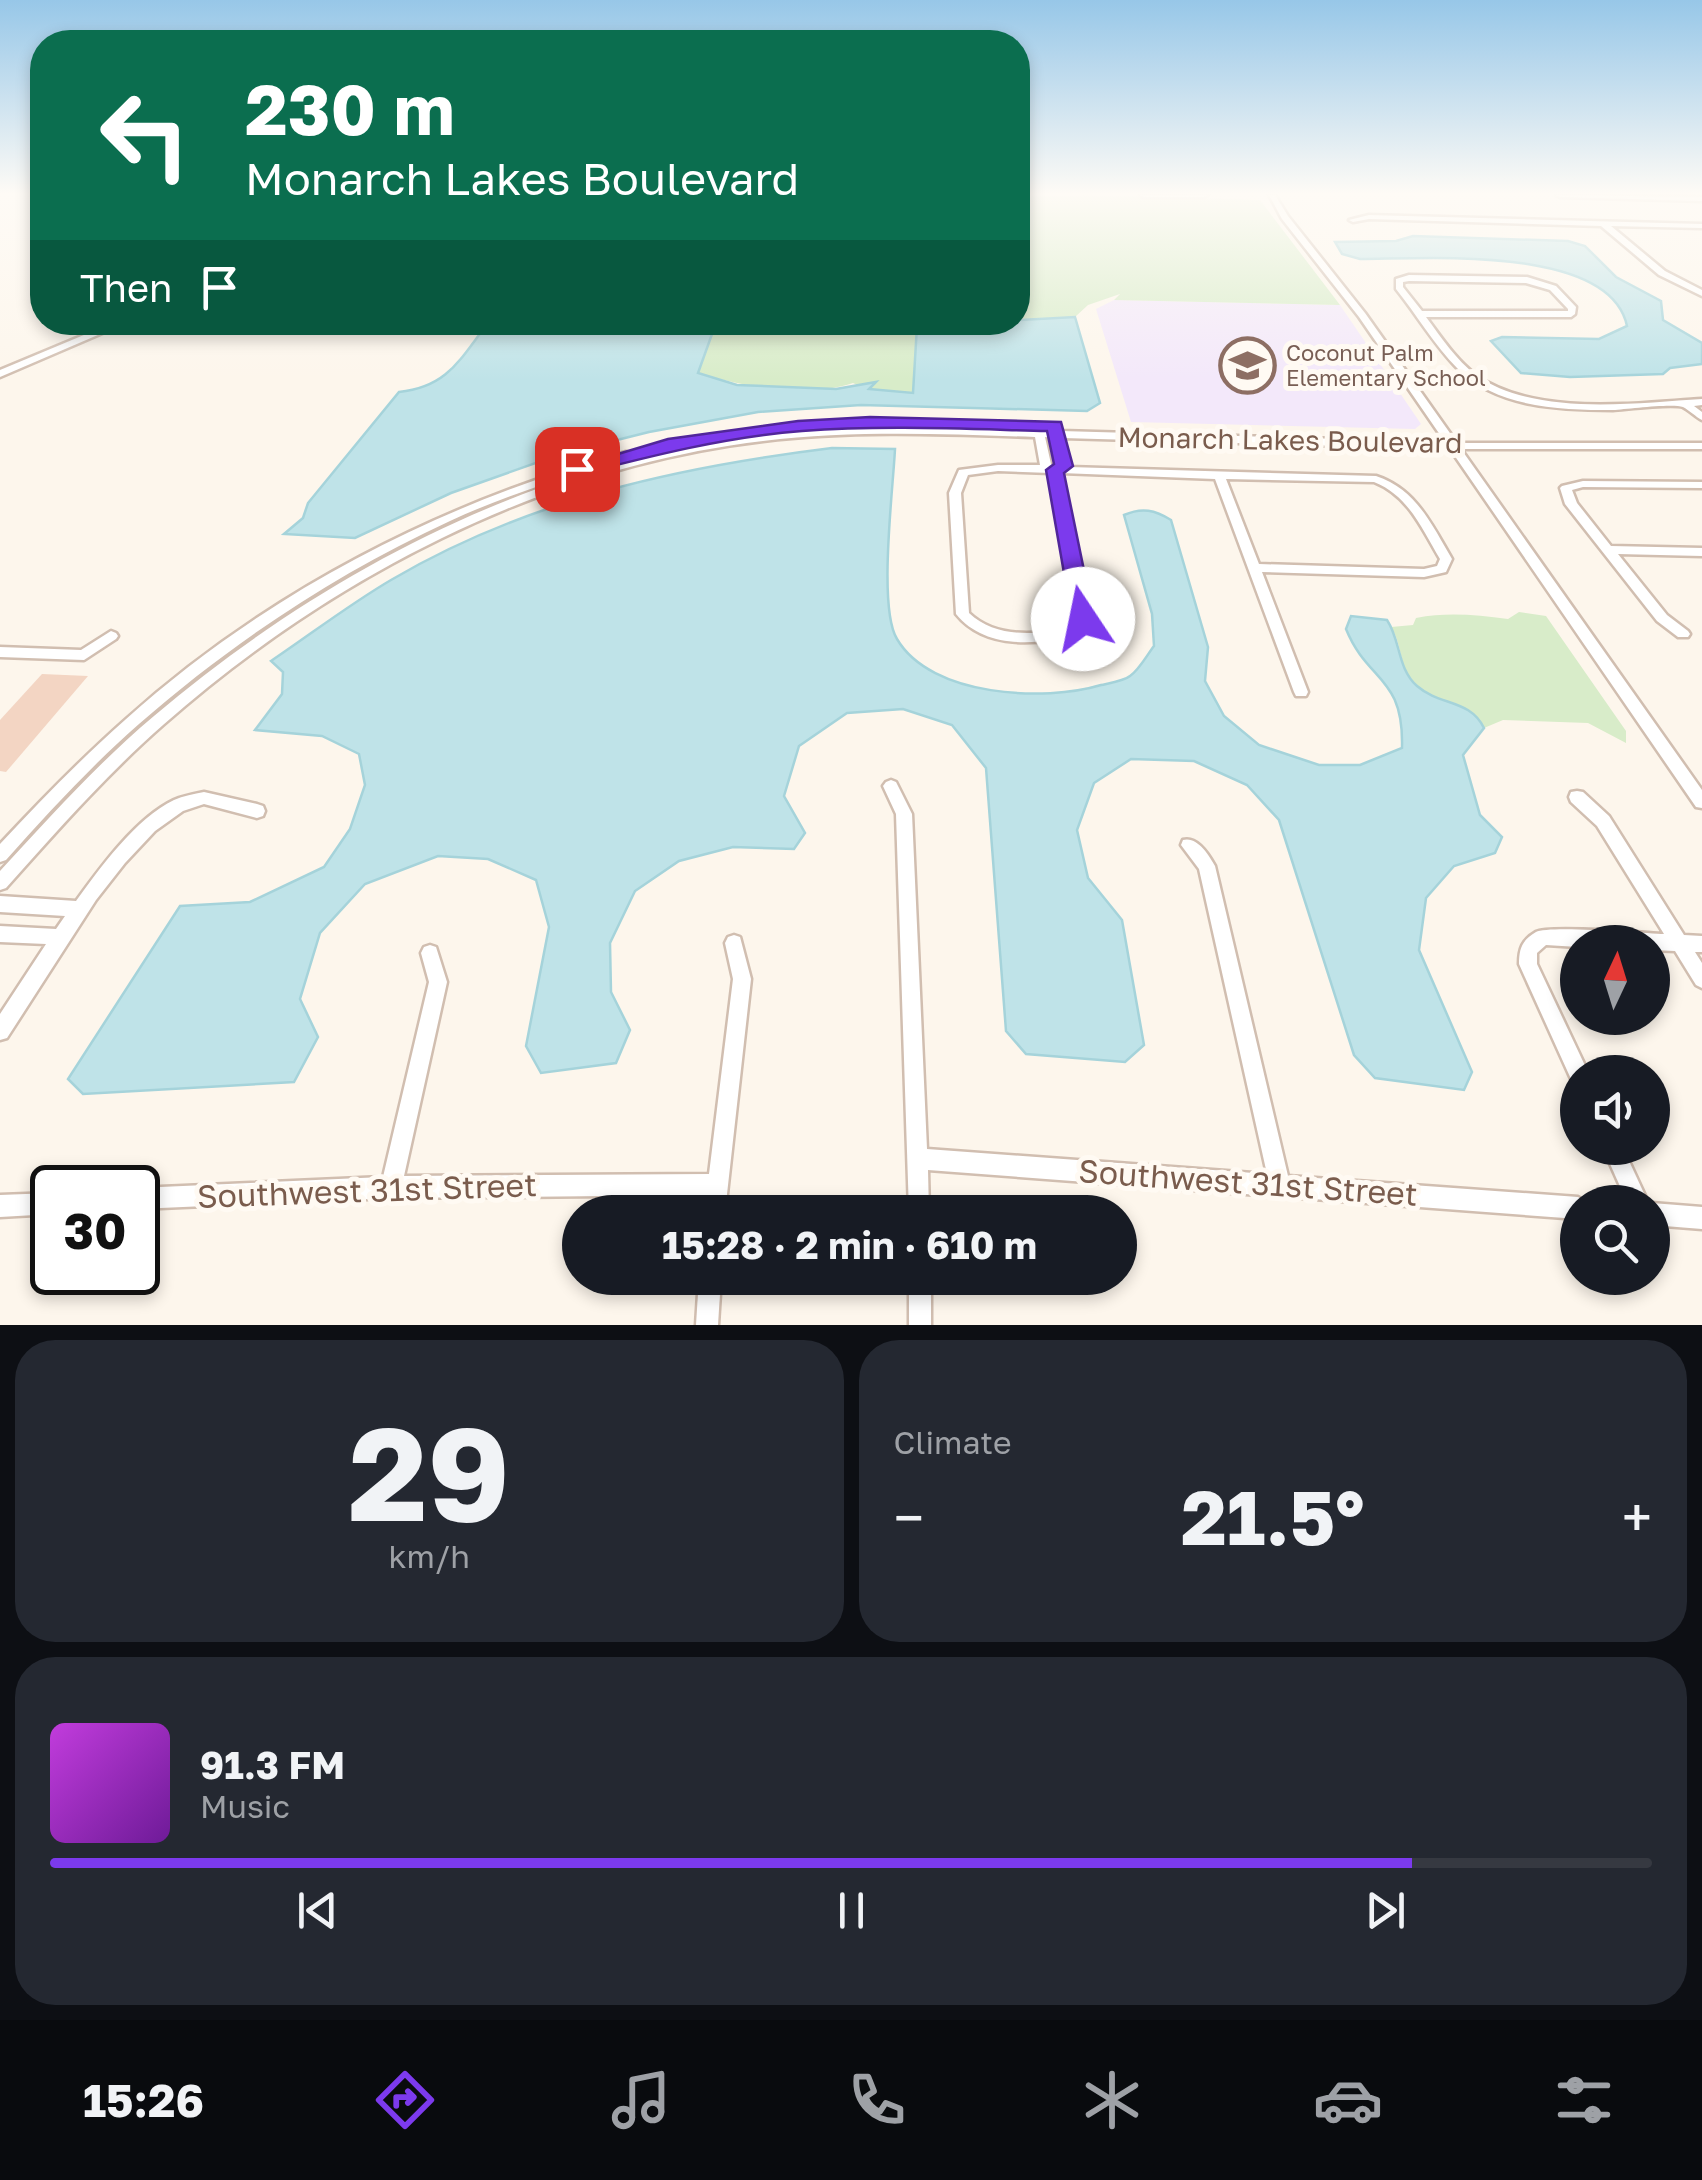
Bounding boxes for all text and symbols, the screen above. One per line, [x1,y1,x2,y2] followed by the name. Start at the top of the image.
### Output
[245,66,455,150] text: 230 m
[80,70,210,200] icon: left
[245,151,799,205] text: Monarch Lakes Boulevard
[192,260,247,315] icon: arrive
[80,265,172,310] text: Then
[1217,336,1277,396] school or university icon: Coconut Palm Elementary School
[1286,339,1486,391] place label: Coconut Palm Elementary School
[1117,420,1463,459] street label: Monarch Lakes Boulevard
[535,427,620,512] pin
[550,442,605,497] icon: arrive
[1031,567,1135,671] position arrow
[1560,925,1670,1035] north arrow
[1560,925,1670,1295] map controls
[1560,1055,1670,1165] button: sound
[1077,1151,1419,1213] street label: Southwest 31st Street
[30,1165,160,1295] speed limit sign: 30
[196,1165,537,1215] street label: Southwest 31st Street
[1560,1185,1670,1295] button: search
[662,1222,1037,1267] text: 15:28 · 2 min · 610 m
[348,1394,510,1550] text: 29
[894,1423,1012,1461] text: Climate
[1181,1471,1364,1562] text: 21.5°
[894,1484,924,1550] text: −
[1622,1484,1652,1550] text: +
[389,1537,470,1575] text: km/h
[200,1742,345,1787] text: 91.3 FM
[200,1787,290,1825] text: Music
[290,1883,345,1938] icon: previous
[824,1883,879,1938] icon: pause
[1358,1883,1413,1938] icon: next
[370,2065,440,2135] icon: directions
[606,2065,676,2135] icon: music
[842,2065,912,2135] icon: phone
[1077,2065,1147,2135] icon: climate
[1313,2065,1383,2135] icon: car
[1549,2065,1619,2135] icon: filters
[83,2073,204,2127] text: 15:26

